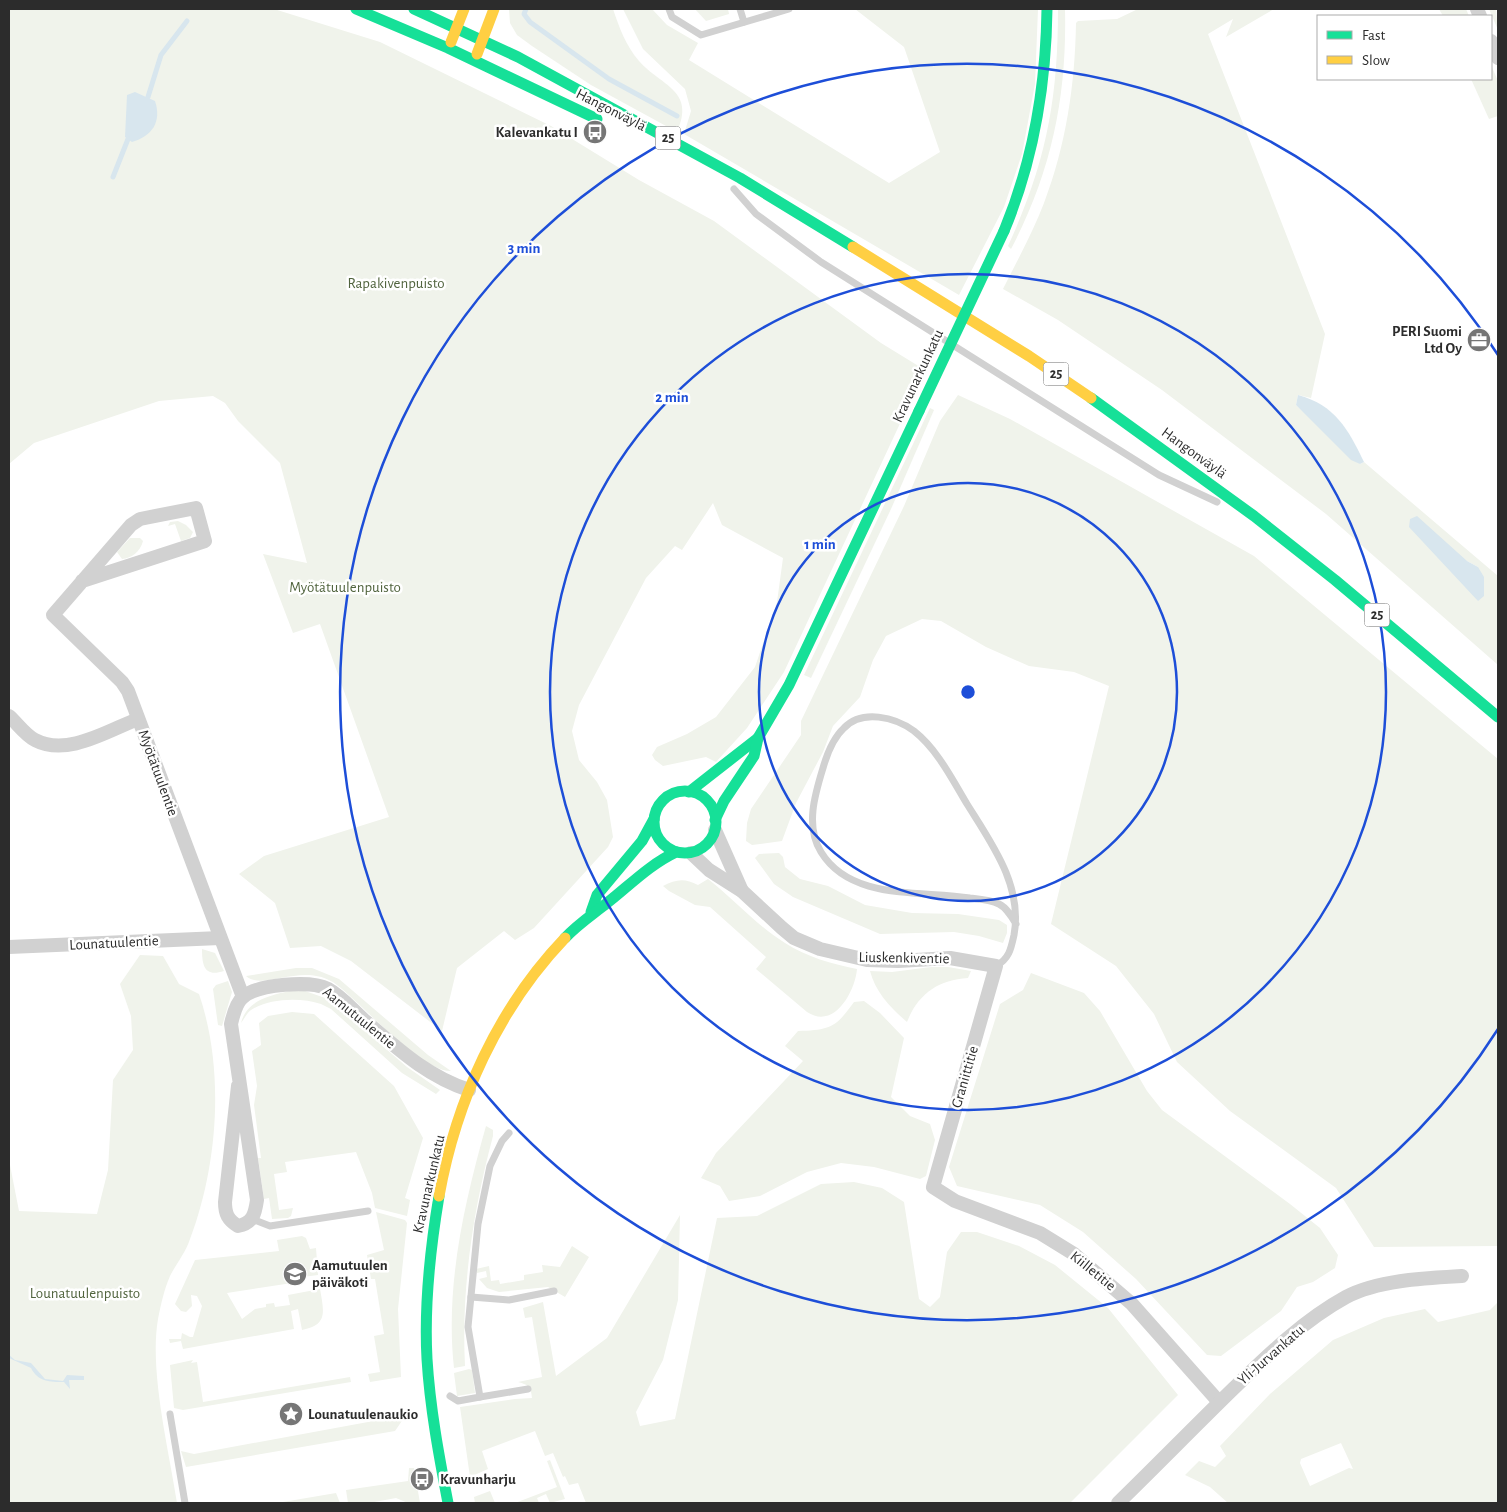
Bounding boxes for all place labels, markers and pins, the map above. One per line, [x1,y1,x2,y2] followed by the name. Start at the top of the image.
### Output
[582,119,608,145] bus stop icon: Kalevankatu I
[496,125,578,140] place label: Kalevankatu I
[1392,324,1462,356] place label: PERI Suomi Ltd Oy
[1466,327,1492,353] office icon: PERI Suomi Ltd Oy
[959,683,977,701] centre of rings
[312,1258,388,1290] place label: Aamutuulen päiväkoti
[282,1261,308,1287] school or university icon: Aamutuulen päiväkoti
[278,1401,304,1427] place icon: Lounatuulenaukio
[308,1407,418,1422] place label: Lounatuulenaukio
[409,1466,435,1492] bus stop icon: Kravunharju
[440,1472,516,1487] place label: Kravunharju

